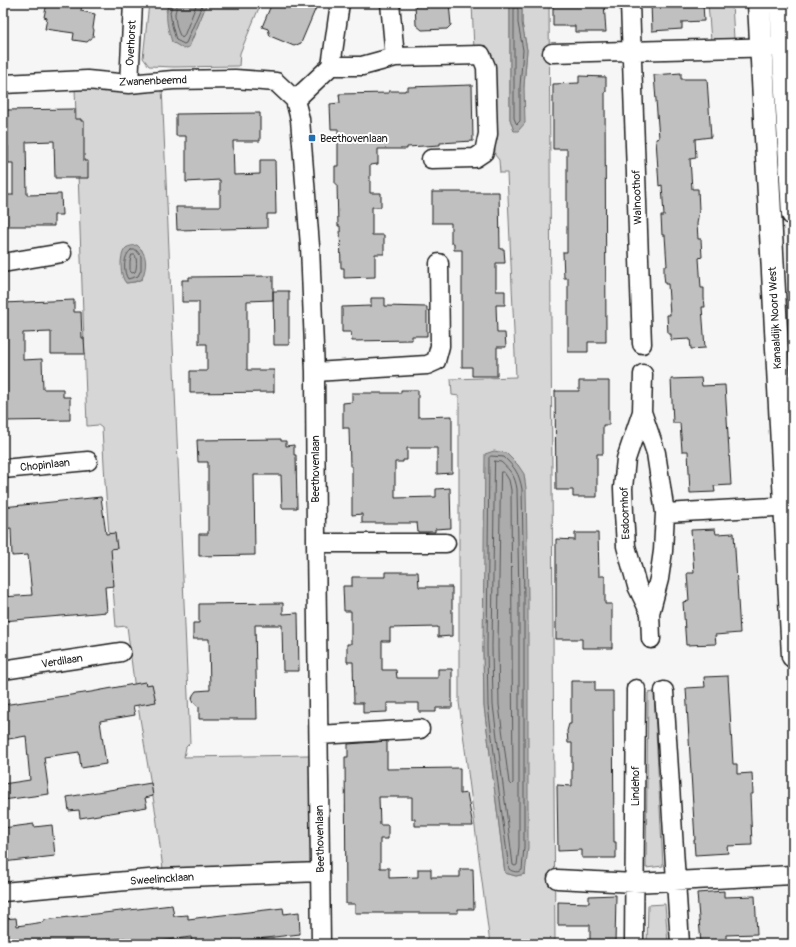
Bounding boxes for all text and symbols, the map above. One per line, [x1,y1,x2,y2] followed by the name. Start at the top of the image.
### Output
[123,19,139,66] street label: Overhorst
[119,73,187,89] street label: Zwanenbeemd
[320,132,388,145] place label: Beethovenlaan
[307,133,317,143] marker: Beethovenlaan
[630,169,644,225] street label: Walnoothof
[766,266,784,370] street label: Kanaaldijk Noord West
[309,435,322,503] street label: Beethovenlaan
[19,456,71,474] street label: Chopinlaan
[618,486,632,540] street label: Esdoornhof
[40,651,84,671] street label: Verdilaan
[629,765,642,806] street label: Lindehof
[313,805,327,873] street label: Beethovenlaan
[129,870,195,888] street label: Sweelincklaan

